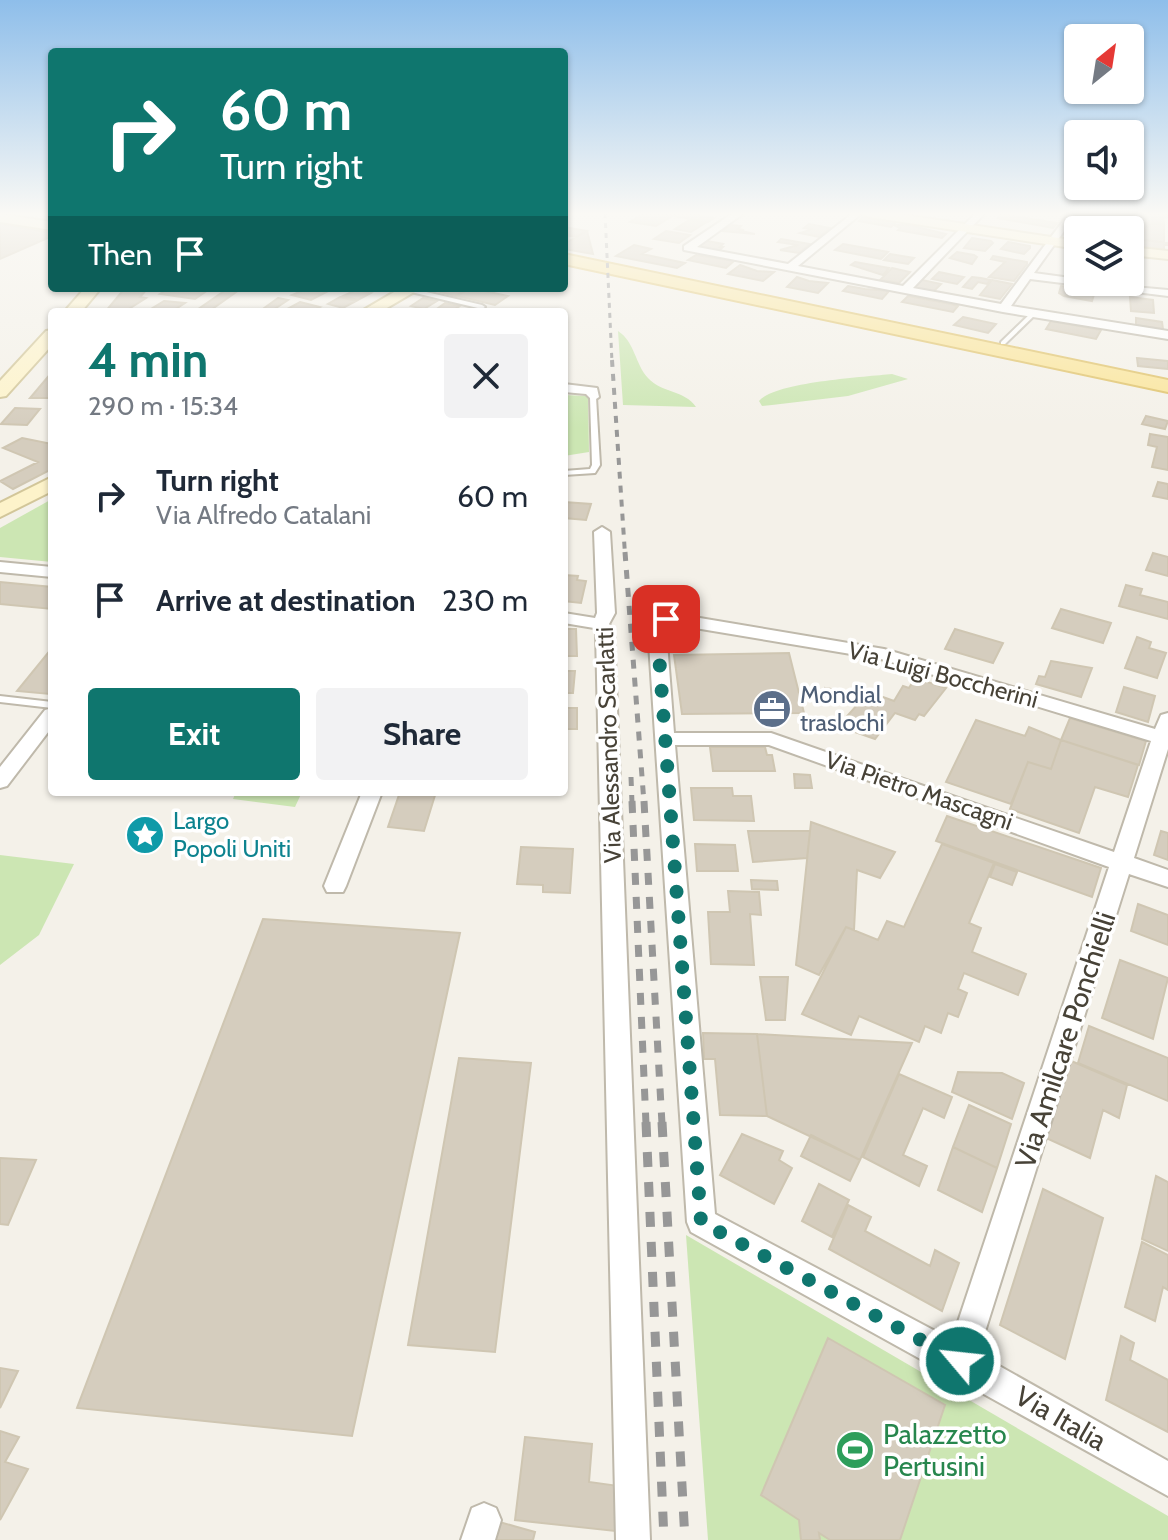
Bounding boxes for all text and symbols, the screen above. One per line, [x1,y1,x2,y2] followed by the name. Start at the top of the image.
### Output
[1064,24,1144,104] north arrow
[1064,24,1144,296] map controls
[220,76,352,144] text: 60 m
[88,80,192,184] icon: right
[1064,120,1144,200] button: sound
[220,144,363,188] text: Turn right
[1064,216,1144,296] button: layers
[168,232,212,276] icon: arrive
[88,236,152,273] text: Then
[88,331,208,389] text: 4 min
[444,334,528,418] button: close
[88,390,238,422] text: 290 m · 15:34
[156,462,279,499] text: Turn right
[88,474,132,518] icon: right
[457,478,528,515] text: 60 m
[156,499,371,531] text: Via Alfredo Catalani
[88,578,132,622] icon: arrive
[156,582,416,619] text: Arrive at destination
[442,582,528,619] text: 230 m
[632,585,700,653] pin
[644,597,688,641] icon: arrive
[590,626,627,864] street label: Via Alessandro Scarlatti
[845,635,1041,714] street label: Via Luigi Boccherini
[800,680,885,737] place label: Mondial traslochi
[88,688,300,780] button: Exit
[316,688,528,780] button: Share
[751,688,793,730] office icon: Mondial traslochi
[822,745,1017,836] street label: Via Pietro Mascagni
[173,806,291,863] place label: Largo Popoli Uniti
[124,814,166,856] place icon: Largo Popoli Uniti
[1008,908,1122,1172] street label: Via Amilcare Ponchielli
[918,1319,1002,1403] position arrow
[1009,1378,1113,1458] street label: Via Italia
[883,1417,1007,1483] place label: Palazzetto Pertusini
[834,1429,876,1471] sports icon: Palazzetto Pertusini

